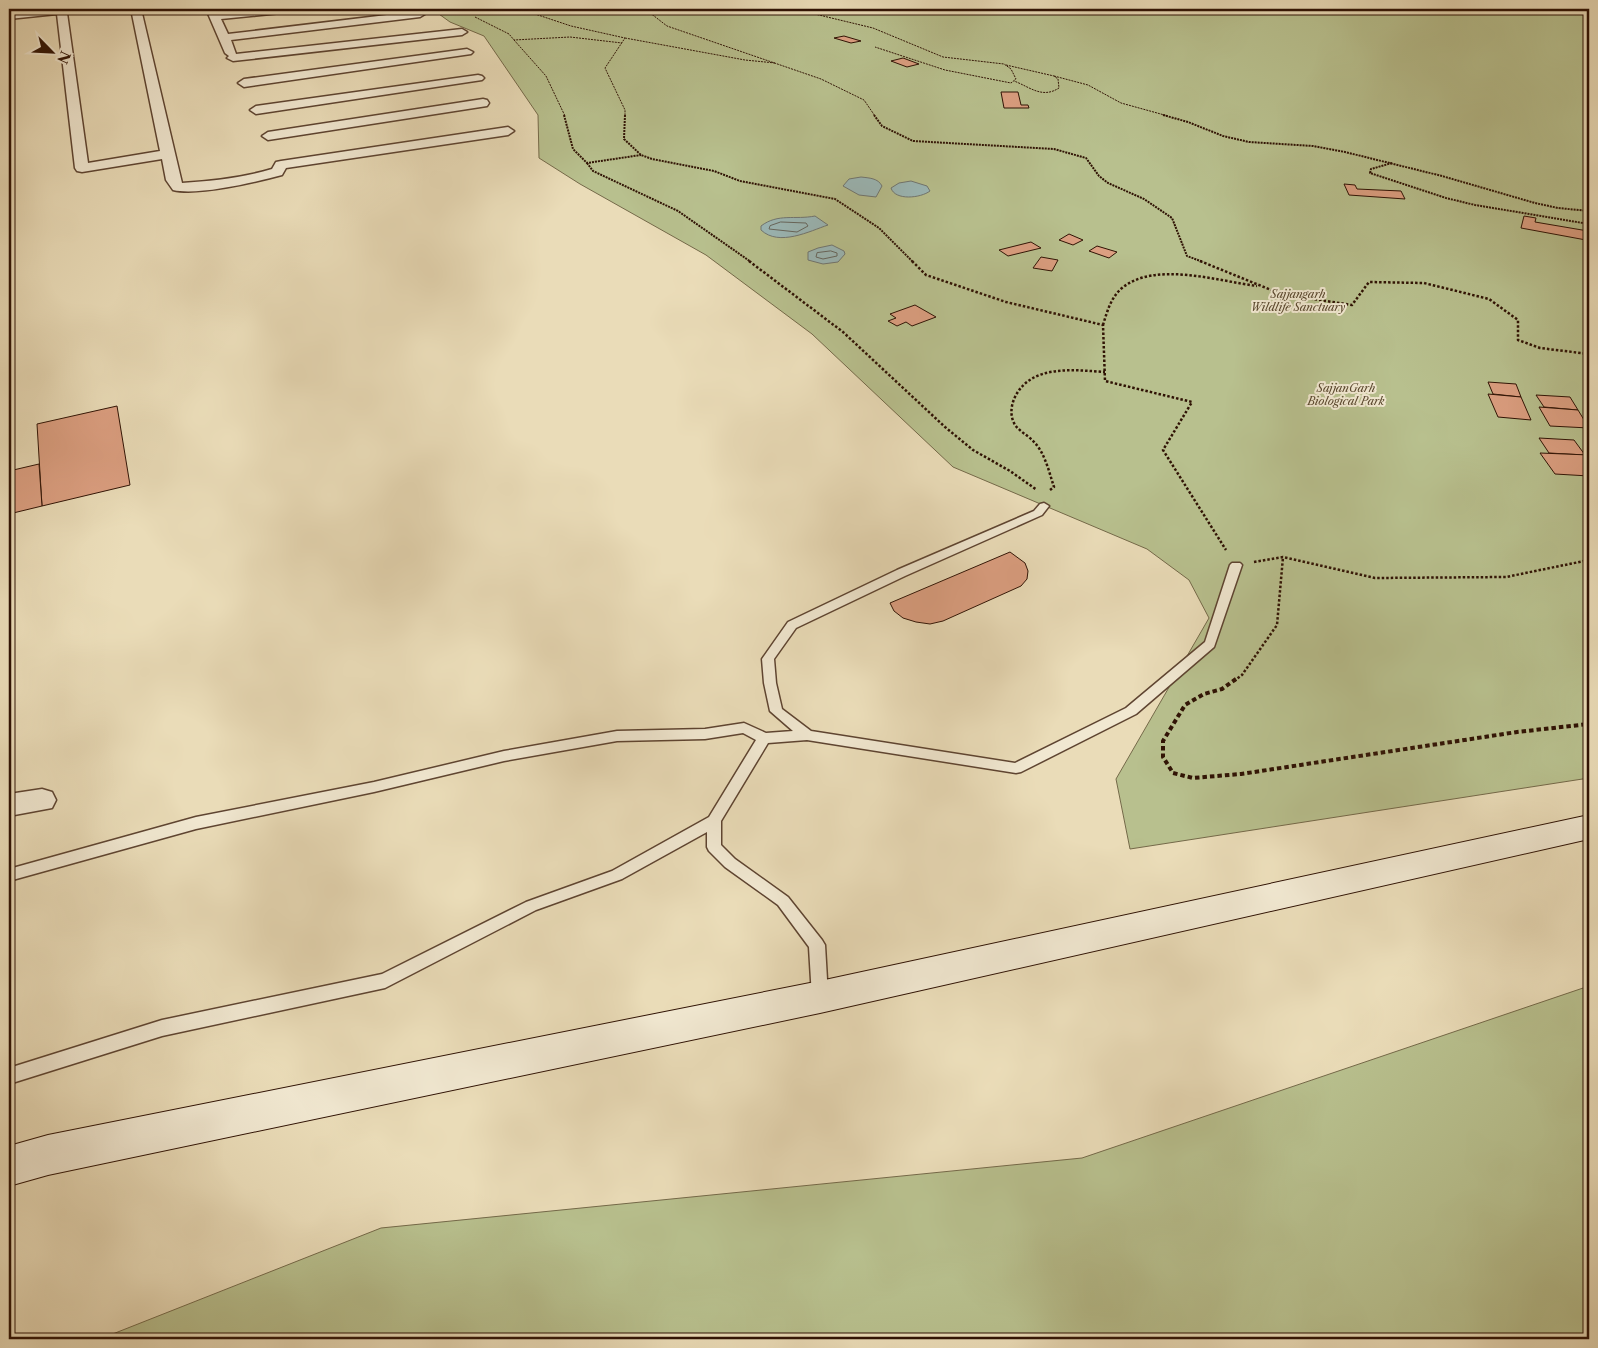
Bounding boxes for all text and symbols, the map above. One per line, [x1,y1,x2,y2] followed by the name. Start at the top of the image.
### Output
[28,28,78,78] north arrow
[53,48,75,67] text: N
[1251,287,1346,314] park label: Sajjangarh Wildlife Sanctuary
[1306,381,1385,408] park label: SajjanGarh Biological Park

